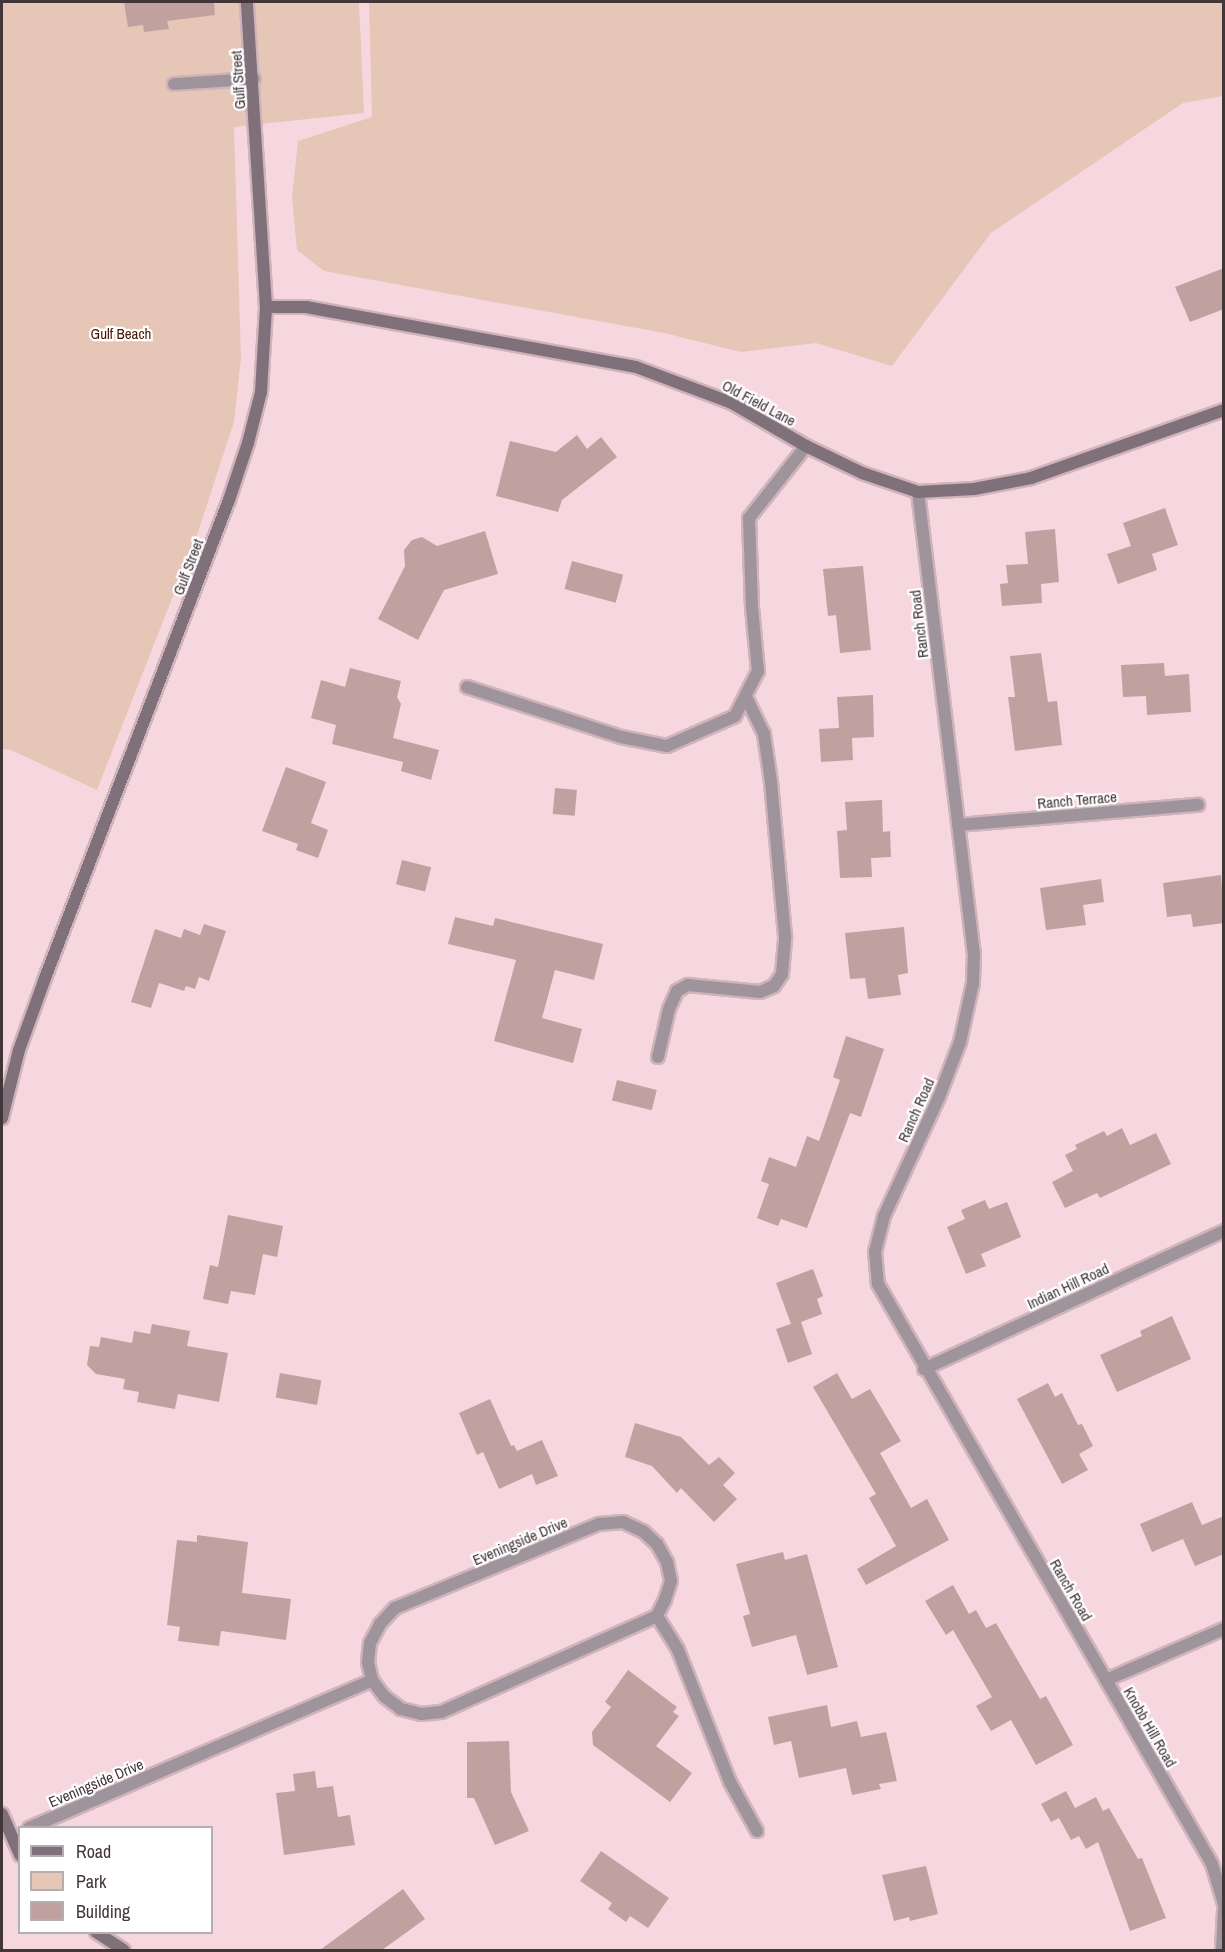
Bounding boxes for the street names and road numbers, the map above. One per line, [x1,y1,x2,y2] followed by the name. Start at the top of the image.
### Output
[227,50,249,110] street label: Gulf Street
[719,376,799,430] street label: Old Field Lane
[169,536,207,598] street label: Gulf Street
[906,589,932,659] street label: Ranch Road
[1036,788,1118,812] street label: Ranch Terrace
[894,1075,938,1145] street label: Ranch Road
[1024,1259,1112,1313] street label: Indian Hill Road
[470,1513,570,1569] street label: Eveningside Drive
[1046,1556,1096,1624] street label: Ranch Road
[1120,1684,1180,1770] street label: Knobb Hill Road
[46,1755,146,1811] street label: Eveningside Drive

